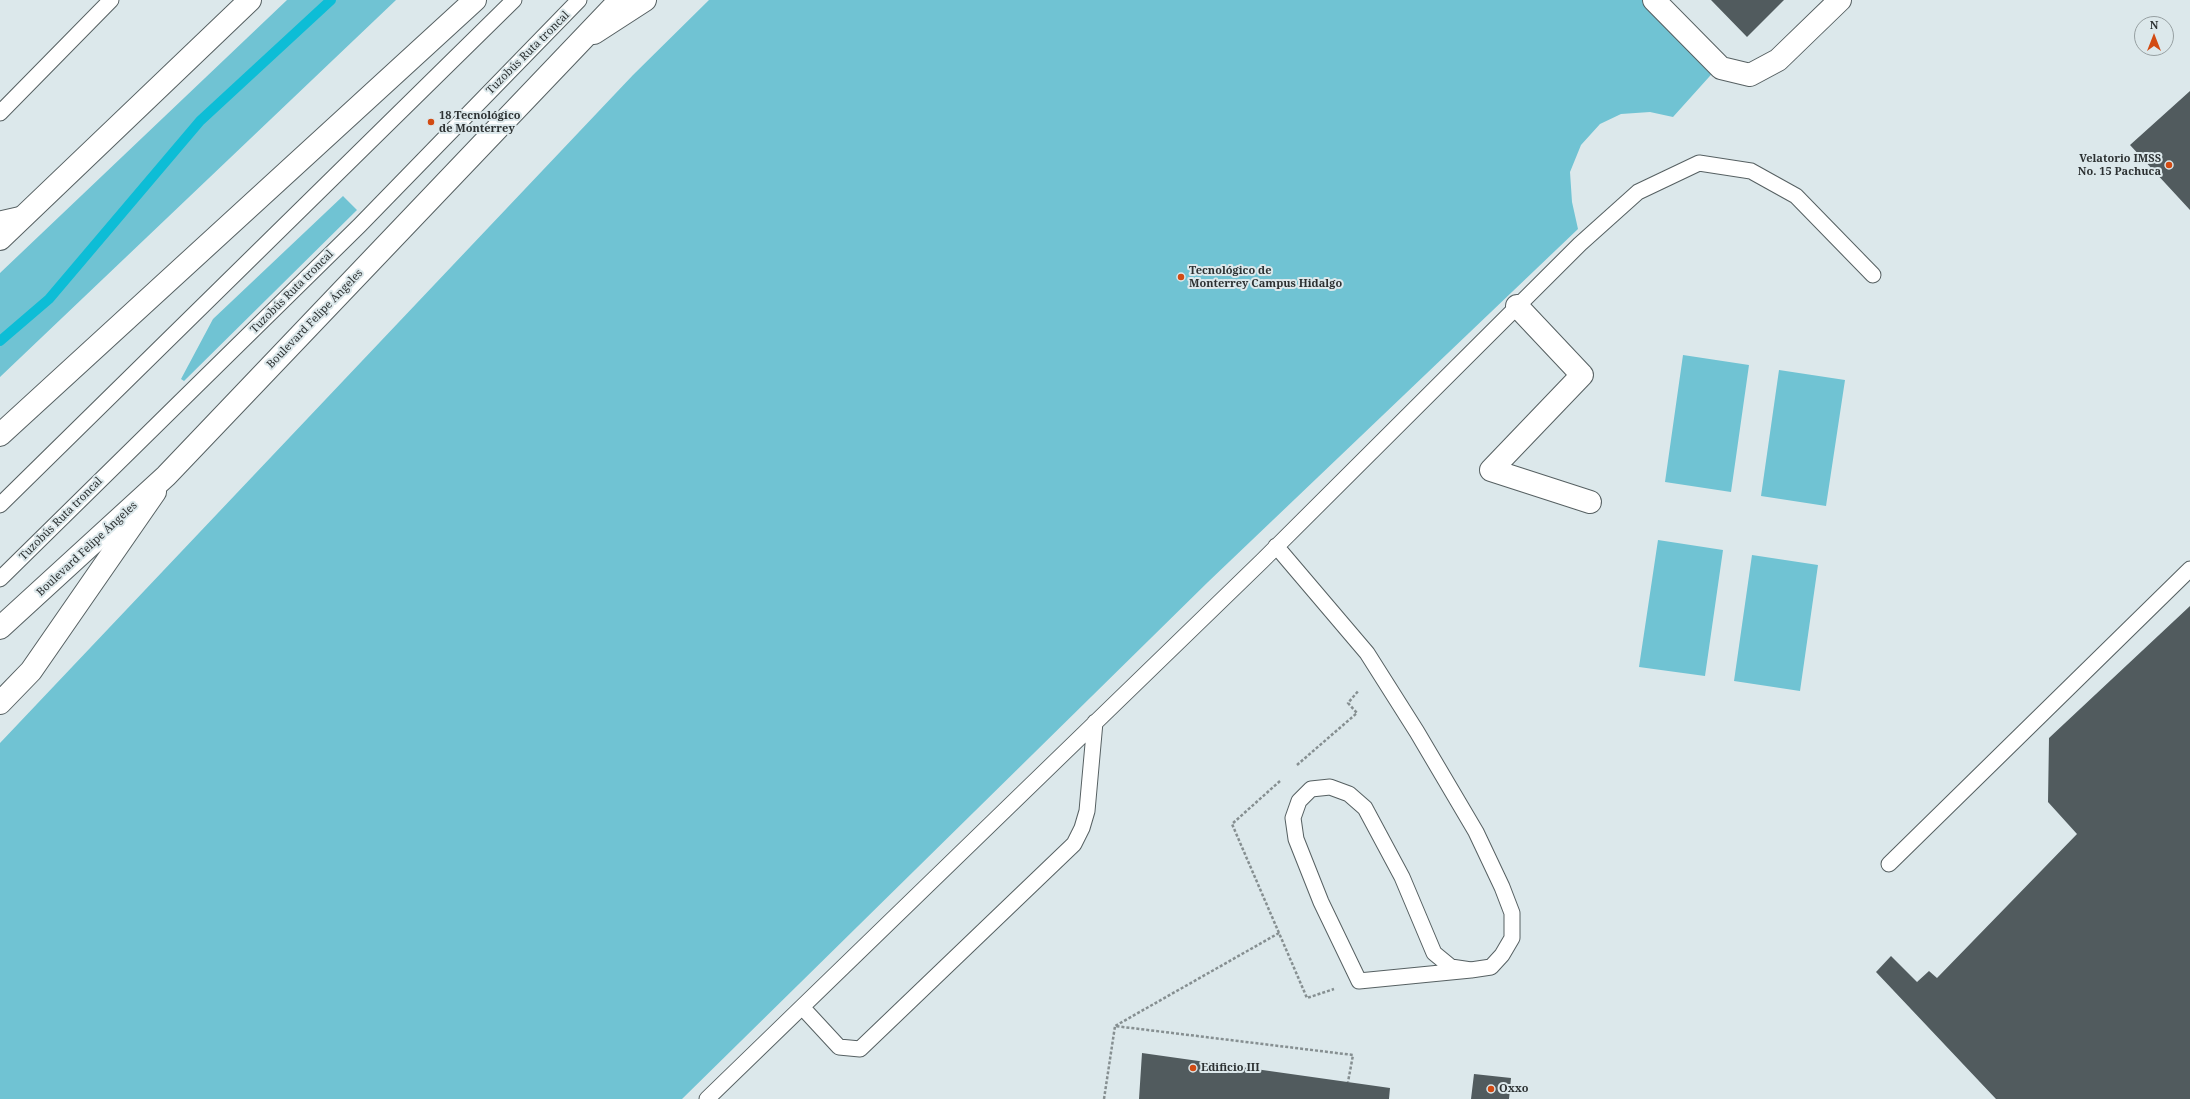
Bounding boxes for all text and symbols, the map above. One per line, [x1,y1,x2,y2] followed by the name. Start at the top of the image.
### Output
[484,9,572,97] street label: Tuzobús Ruta troncal
[2134,16,2174,56] north arrow
[2150,17,2158,32] text: N
[439,109,520,135] place label: 18 Tecnológico de Monterrey
[426,117,436,127] marker: 18 Tecnológico de Monterrey
[2078,152,2161,178] place label: Velatorio IMSS No. 15 Pachuca
[2164,160,2174,170] marker: Velatorio IMSS No. 15 Pachuca
[248,248,336,336] street label: Tuzobús Ruta troncal
[1189,264,1342,290] place label: Tecnológico de Monterrey Campus Hidalgo
[264,267,366,371] street label: Boulevard Felipe Ángeles
[1176,272,1186,282] marker: Tecnológico de Monterrey Campus Hidalgo
[17,475,105,563] street label: Tuzobús Ruta troncal
[34,499,140,599] street label: Boulevard Felipe Ángeles
[1201,1061,1260,1075] place label: Edificio III
[1188,1063,1198,1073] marker: Edificio III
[1499,1082,1529,1096] place label: Oxxo
[1486,1084,1496,1094] marker: Oxxo

